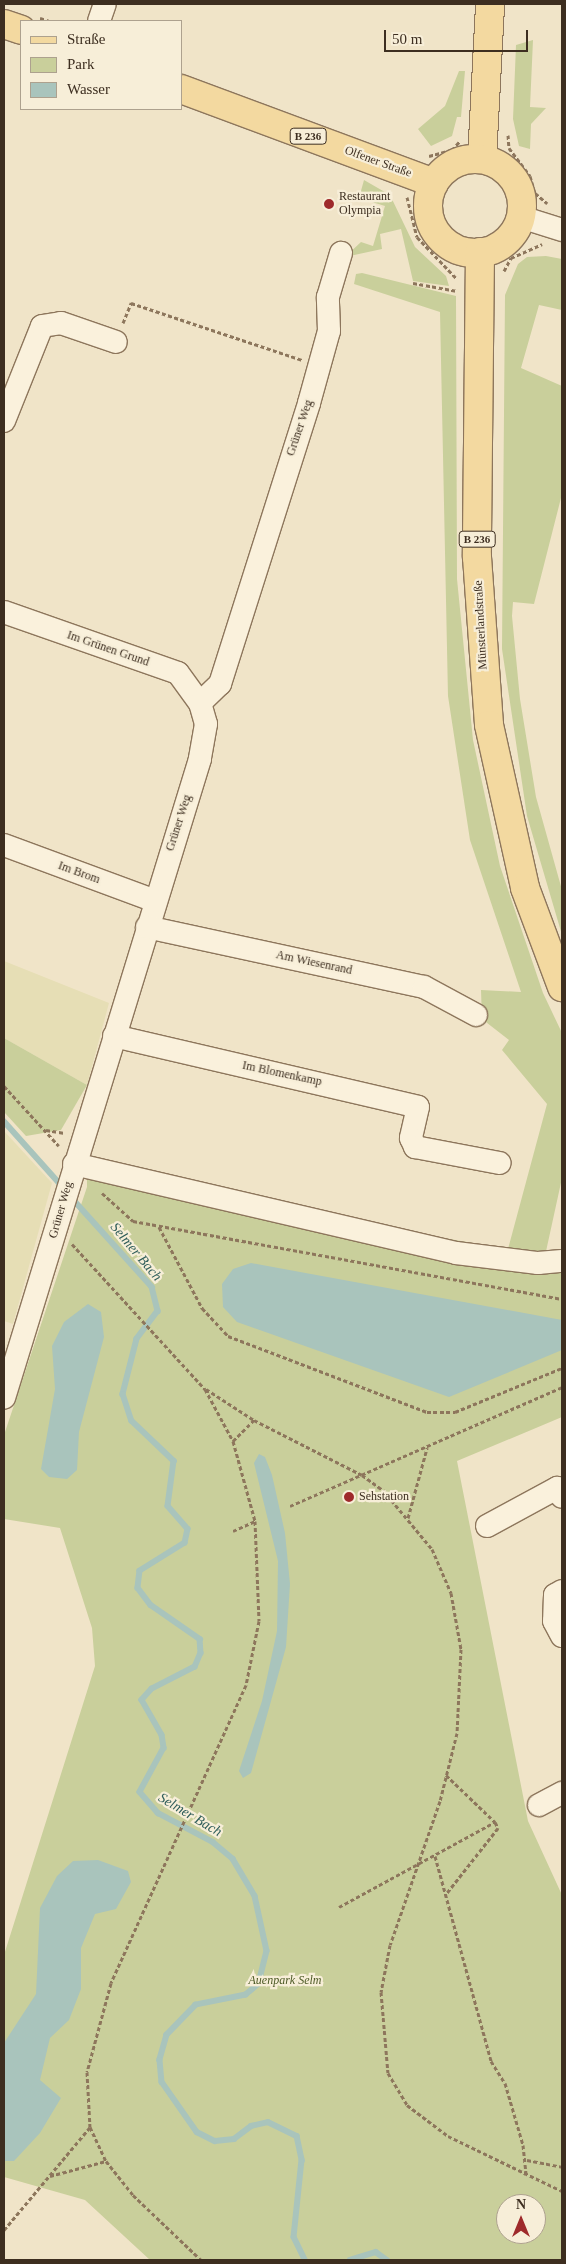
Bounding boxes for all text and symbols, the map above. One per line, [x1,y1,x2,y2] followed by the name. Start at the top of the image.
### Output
[20,20,182,110] legend
[386,20,530,52] scale bar
[67,31,105,47] text: Straße
[392,31,422,47] text: 50 m
[67,56,95,72] text: Park
[67,81,110,97] text: Wasser
[289,128,327,144] road number: B 236
[343,143,413,181] street label: Olfener Straße
[339,190,390,218] place label: Restaurant Olympia
[323,198,335,210] marker: Restaurant Olympia
[284,398,316,458] street label: Grüner Weg
[458,530,496,548] road number: B 236
[471,580,491,670] street label: Münsterlandstraße
[65,628,151,670] street label: Im Grünen Grund
[163,793,195,853] street label: Grüner Weg
[56,859,102,887] street label: Im Brom
[274,948,354,978] street label: Am Wiesenrand
[241,1059,323,1089] street label: Im Blomenkamp
[46,1180,76,1240] street label: Grüner Weg
[107,1219,165,1285] water label: Selmer Bach
[359,1490,409,1504] place label: Sehstation
[343,1491,355,1503] marker: Sehstation
[155,1789,225,1841] water label: Selmer Bach
[249,1974,321,1988] park label: Auenpark Selm
[496,2194,546,2244] north arrow
[516,2197,526,2212] text: N

